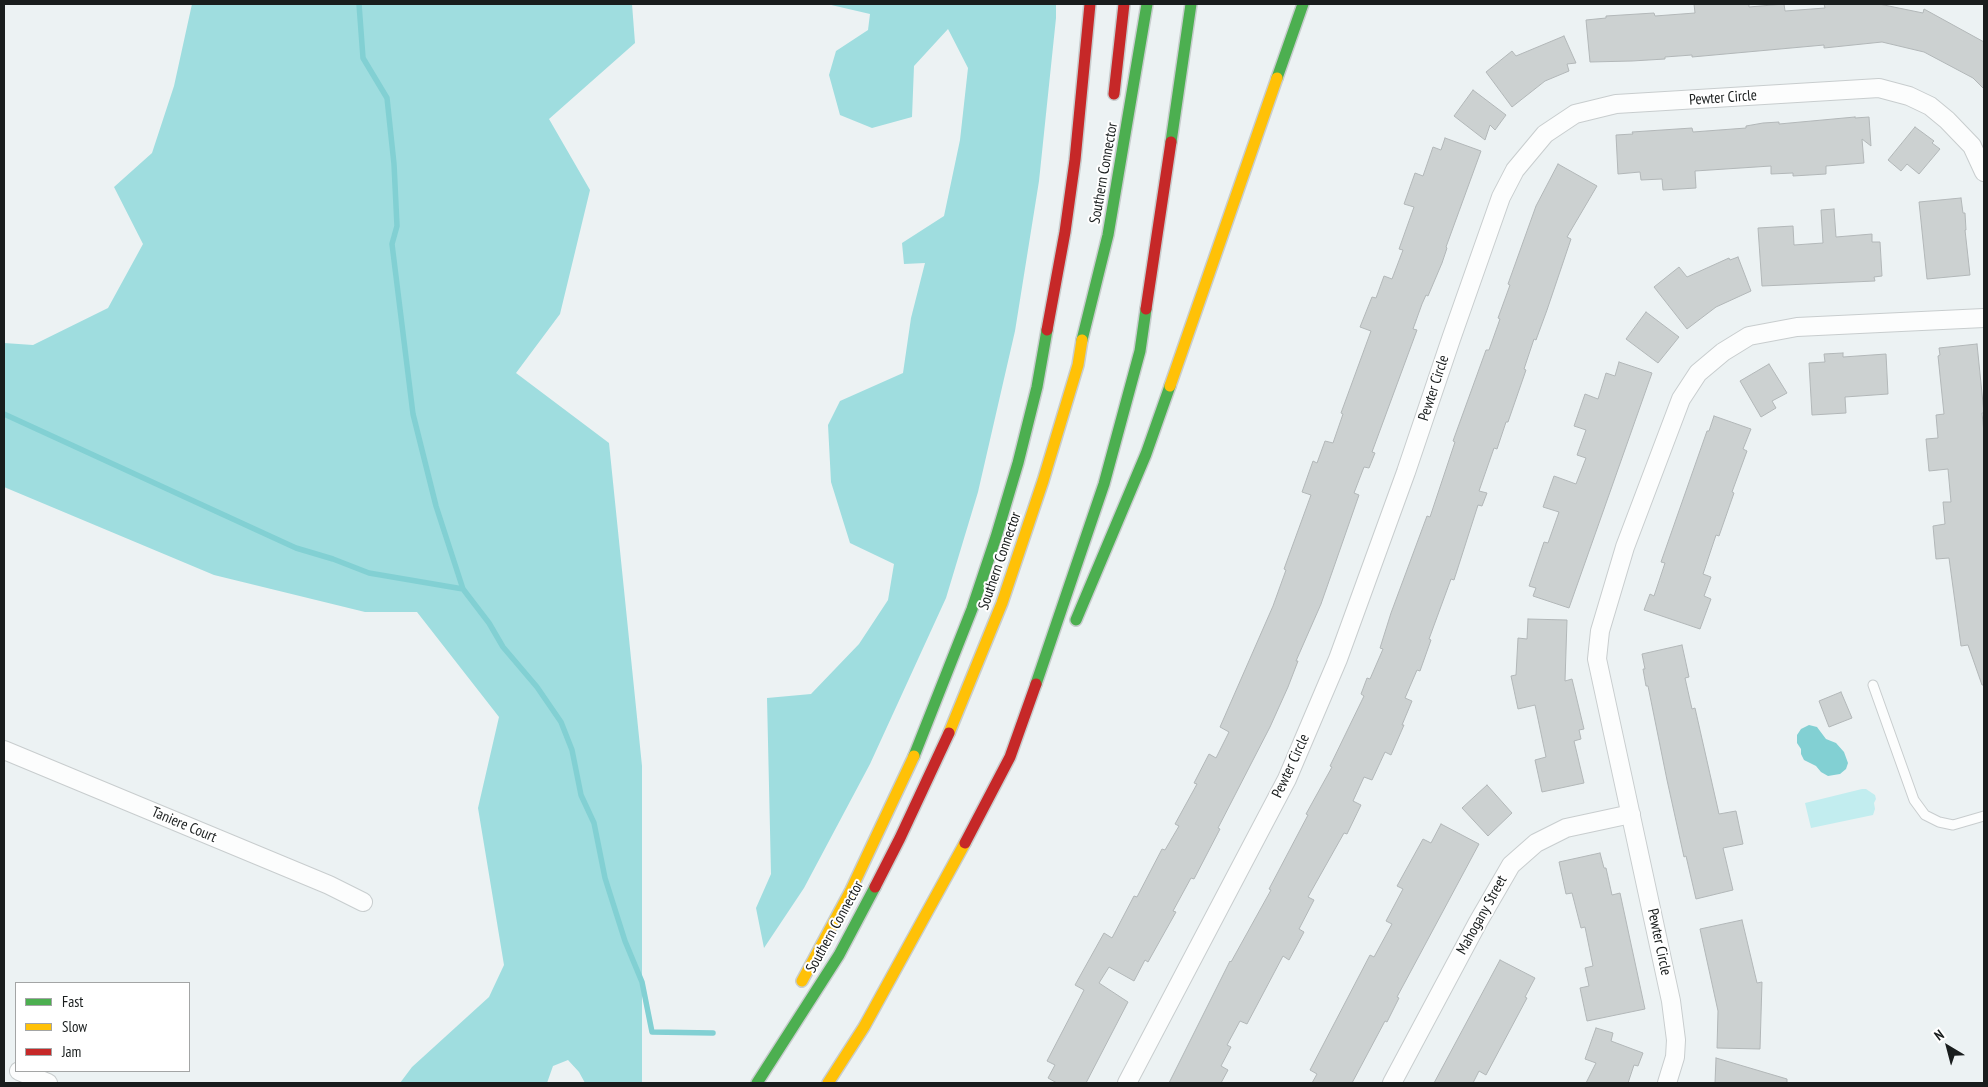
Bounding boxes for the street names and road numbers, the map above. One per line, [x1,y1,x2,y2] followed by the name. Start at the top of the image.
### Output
[1688,87,1758,109] street label: Pewter Circle
[1086,121,1122,225] street label: Southern Connector
[1415,353,1453,423] street label: Pewter Circle
[975,510,1025,612] street label: Southern Connector
[1268,731,1314,801] street label: Pewter Circle
[149,803,219,847] street label: Taniere Court
[1453,872,1511,958] street label: Mahogany Street
[802,878,868,976] street label: Southern Connector
[1643,907,1675,977] street label: Pewter Circle

